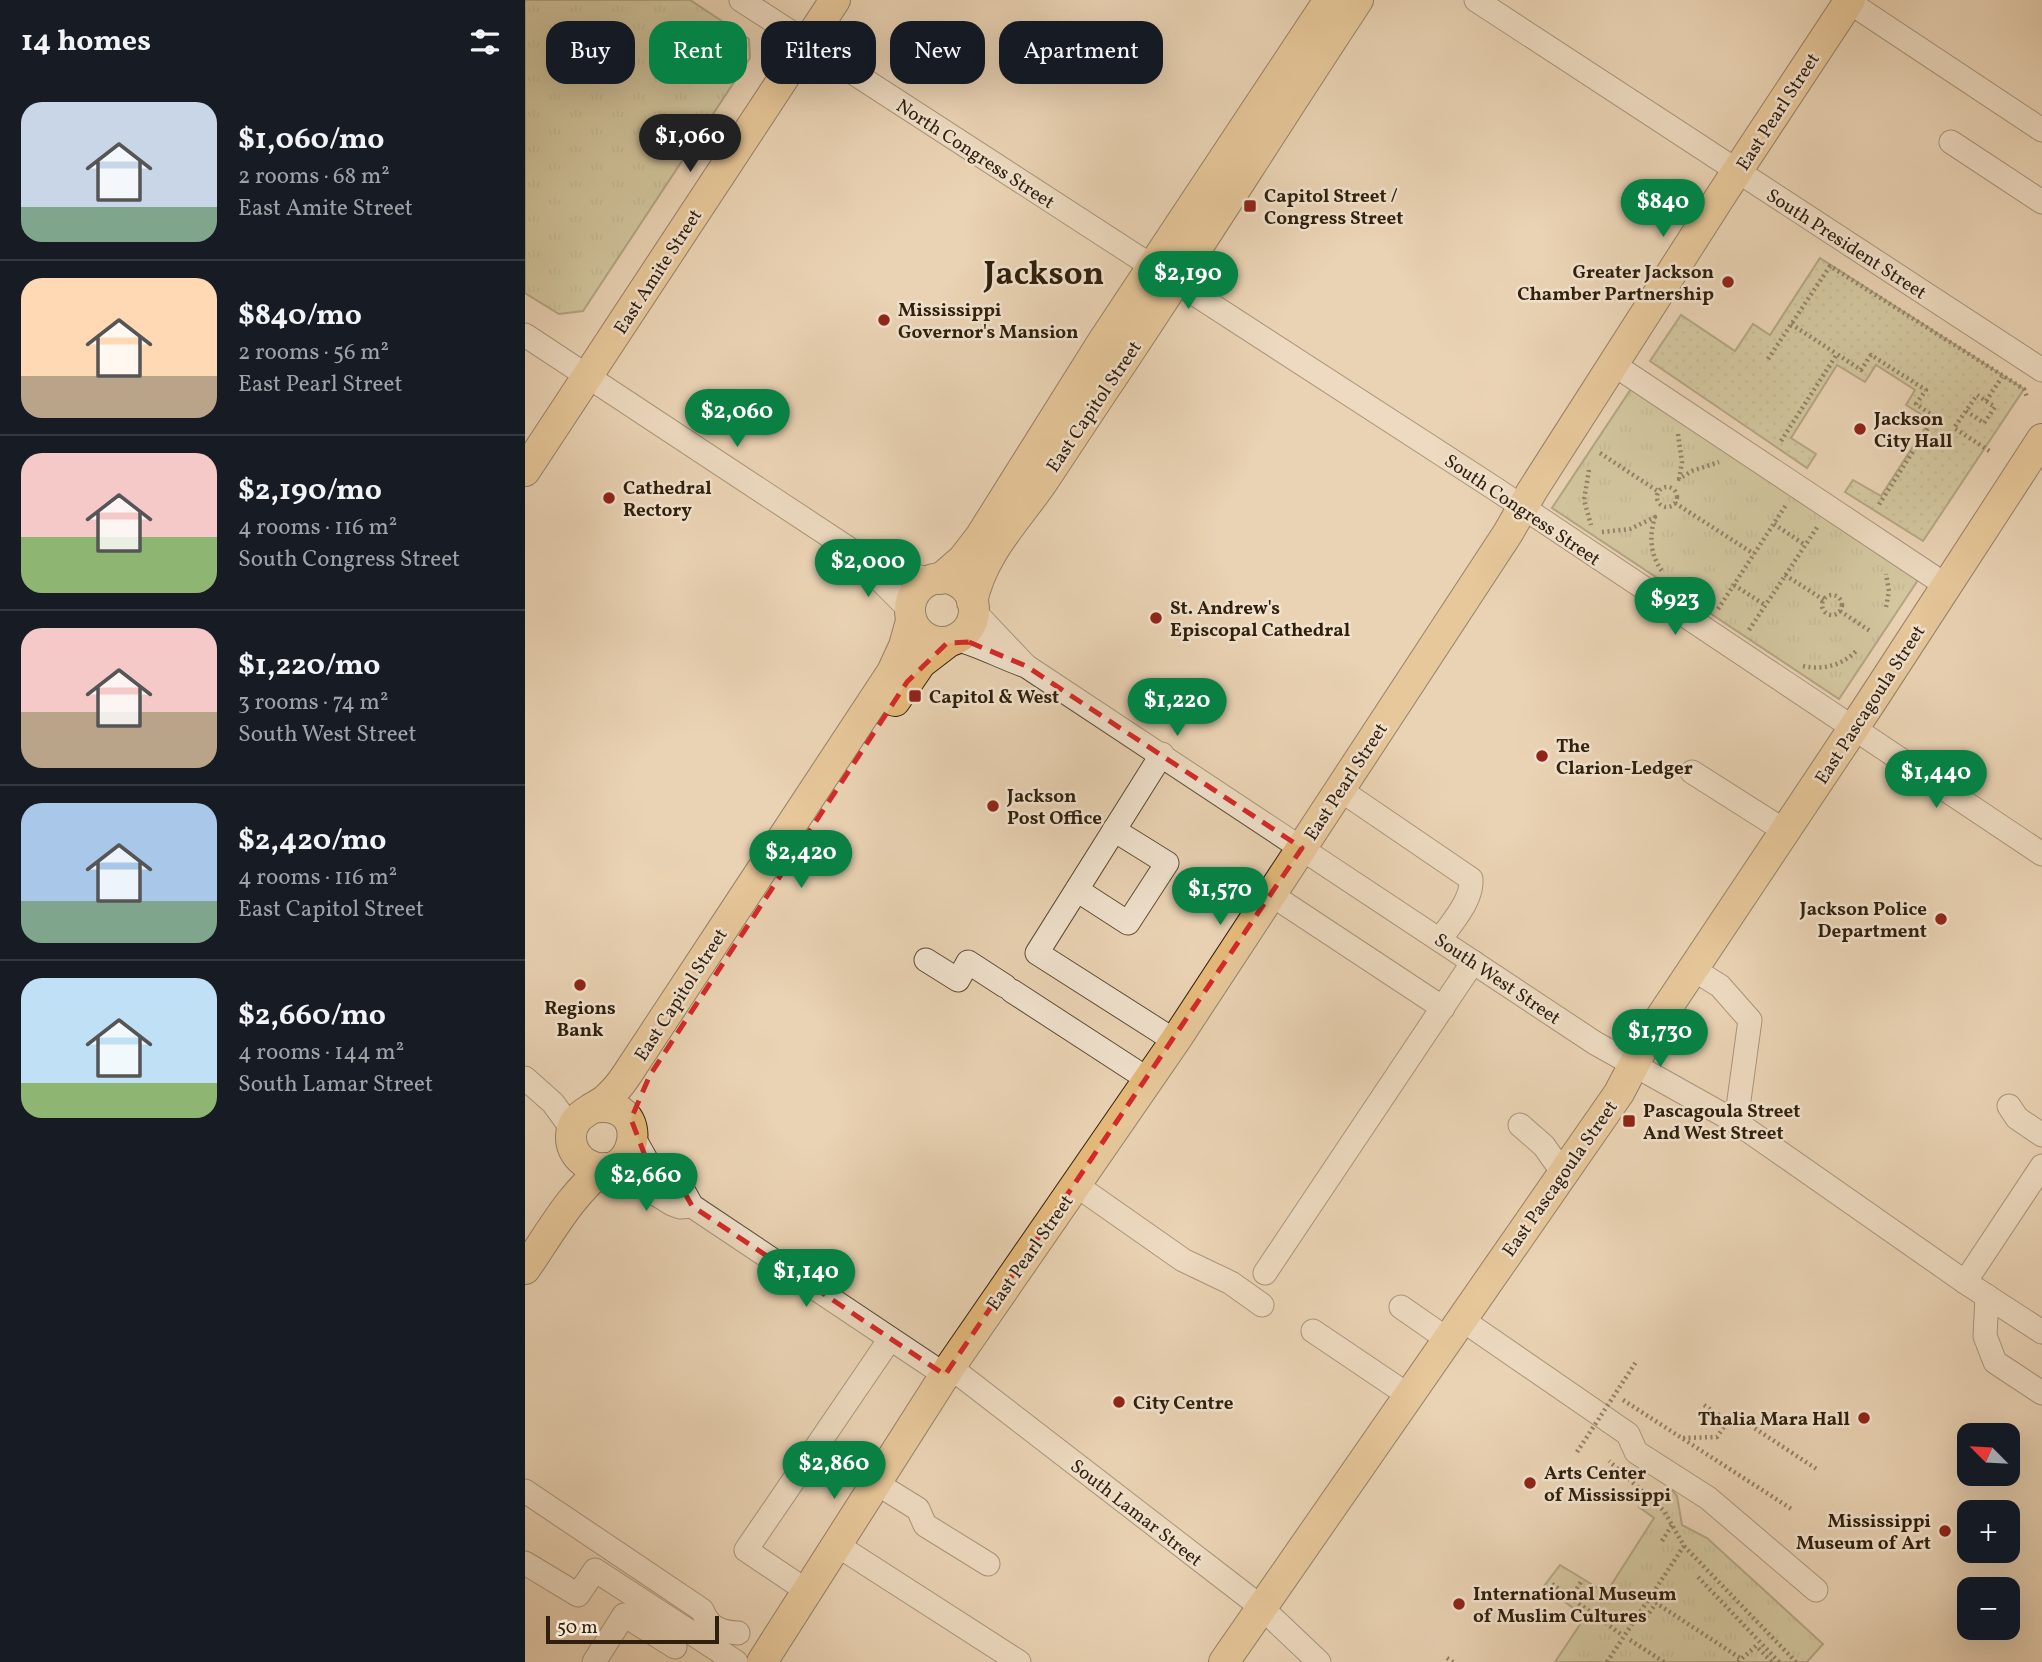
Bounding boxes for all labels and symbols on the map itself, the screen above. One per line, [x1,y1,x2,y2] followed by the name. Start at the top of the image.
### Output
[1731,48,1827,176] street label: East Pearl Street
[891,94,1060,216] street label: North Congress Street
[633,114,747,174] pin: $1,060
[1622,180,1704,239] pin: $840
[1761,183,1931,306] street label: South President Street
[1264,184,1403,232] place label: Capitol Street / Congress Street
[1242,198,1258,214] marker: Capitol Street / Congress Street
[608,204,709,340] street label: East Amite Street
[1131,252,1245,311] pin: $2,190
[983,253,1104,299] district label: Jackson
[1517,260,1714,308] place label: Greater Jackson Chamber Partnership
[1720,274,1736,290] marker: Greater Jackson Chamber Partnership
[898,298,1079,346] place label: Mississippi Governor's Mansion
[876,312,892,328] marker: Mississippi Governor's Mansion
[1041,336,1149,478] street label: East Capitol Street
[680,390,794,449] pin: $2,060
[1873,407,1952,455] place label: Jackson City Hall
[1852,421,1868,437] marker: Jackson City Hall
[1439,449,1605,573] street label: South Congress Street
[623,476,712,524] place label: Cathedral Rectory
[601,490,617,506] marker: Cathedral Rectory
[811,540,925,599] pin: $2,000
[1634,578,1716,637] pin: $923
[1170,596,1350,644] place label: St. Andrew's Episcopal Cathedral
[1148,610,1164,626] marker: St. Andrew's Episcopal Cathedral
[1809,620,1932,790] street label: East Pascagoula Street
[1120,678,1234,738] pin: $1,220
[929,685,1059,711] place label: Capitol & West
[907,688,923,704] marker: Capitol & West
[1299,718,1395,846] street label: East Pearl Street
[1556,734,1693,782] place label: The Clarion-Ledger
[1534,748,1550,764] marker: The Clarion-Ledger
[1879,750,1993,810] pin: $1,440
[1006,784,1102,832] place label: Jackson Post Office
[985,798,1001,814] marker: Jackson Post Office
[744,830,858,890] pin: $2,420
[1163,867,1277,927] pin: $1,570
[1799,897,1927,945] place label: Jackson Police Department
[1933,911,1949,927] marker: Jackson Police Department
[629,923,735,1067] street label: East Capitol Street
[1428,928,1566,1032] street label: South West Street
[572,977,588,993] marker: Regions Bank
[544,996,616,1044] place label: Regions Bank
[1603,1010,1717,1069] pin: $1,730
[1497,1096,1625,1263] street label: East Pascagoula Street
[1643,1099,1800,1147] place label: Pascagoula Street And West Street
[1621,1113,1637,1129] marker: Pascagoula Street And West Street
[589,1154,703,1213] pin: $2,660
[981,1190,1080,1316] street label: East Pearl Street
[749,1250,863,1309] pin: $1,140
[1133,1391,1234,1417] place label: City Centre
[1111,1394,1127,1410] marker: City Centre
[1698,1407,1850,1433] place label: Thalia Mara Hall
[1856,1410,1872,1426] marker: Thalia Mara Hall
[1957,1423,2019,1486] north arrow
[777,1442,891,1501] pin: $2,860
[1064,1454,1207,1574] street label: South Lamar Street
[1544,1461,1672,1509] place label: Arts Center of Mississippi
[1522,1475,1538,1491] marker: Arts Center of Mississippi
[1796,1509,1931,1557] place label: Mississippi Museum of Art
[1937,1523,1953,1539] marker: Mississippi Museum of Art
[1473,1582,1677,1630] place label: International Museum of Muslim Cultures
[1451,1596,1467,1612] marker: International Museum of Muslim Cultures
[546,1613,719,1645] scale bar

